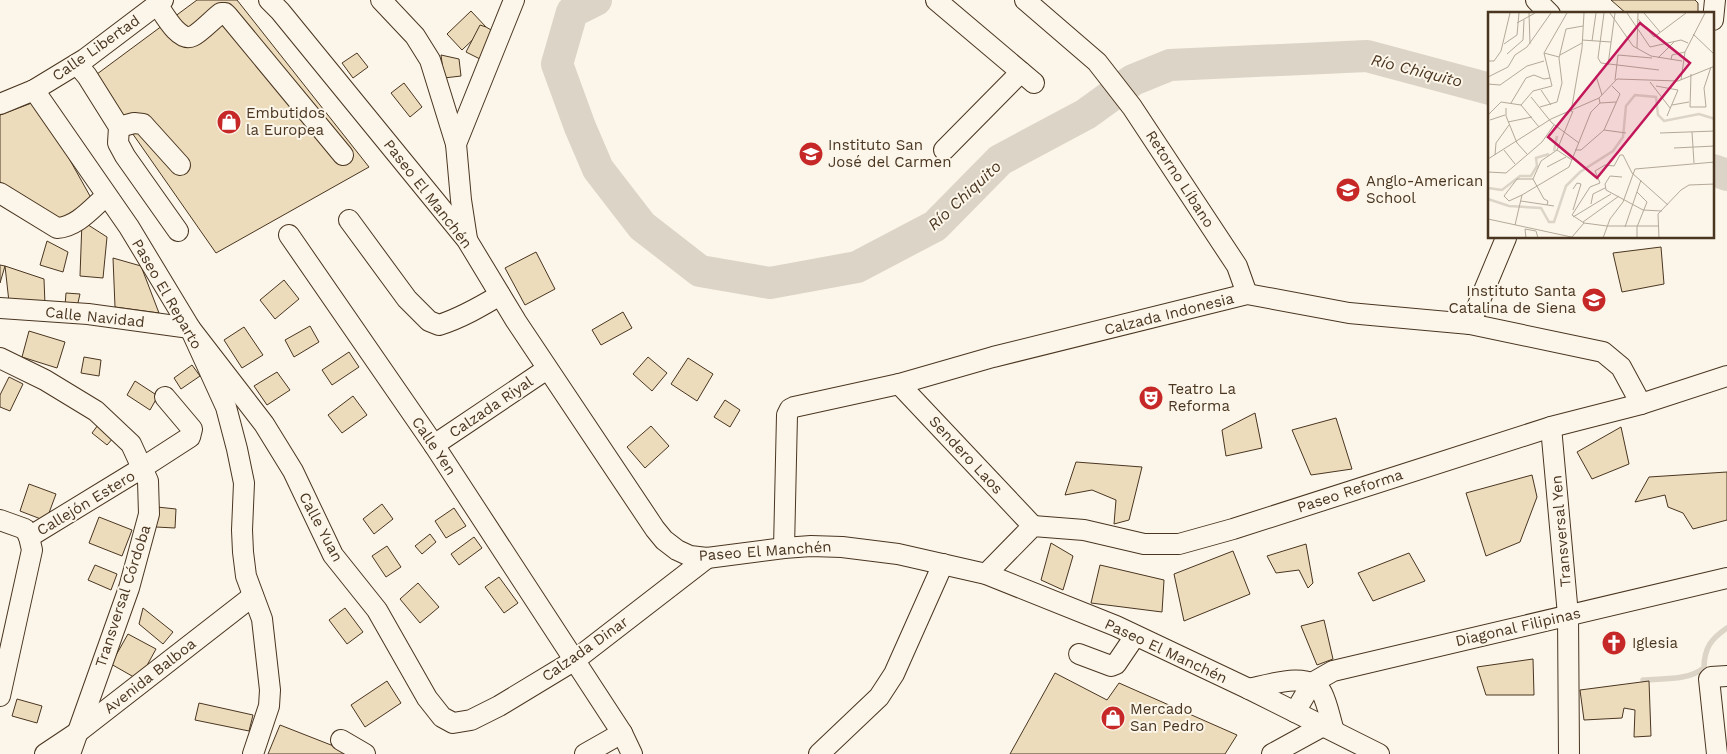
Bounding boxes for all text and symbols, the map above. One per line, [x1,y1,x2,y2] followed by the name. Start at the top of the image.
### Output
[49,11,143,85] street label: Calle Libertad
[1488,12,1714,239] inset map
[1369,50,1464,91] water label: Río Chiquito
[246,104,325,139] place label: Embutidos la Europea
[216,109,242,135] shop icon: Embutidos la Europea
[1142,127,1218,231] street label: Retorno Líbano
[380,136,476,252] street label: Paseo El Manchén
[828,136,951,171] place label: Instituto San José del Carmen
[798,141,824,167] school or university icon: Instituto San José del Carmen
[924,157,1005,234] water label: Río Chiquito
[1366,172,1483,207] place label: Anglo-American School
[1335,177,1361,203] school or university icon: Anglo-American School
[128,236,206,352] street label: Paseo El Reparto
[1448,282,1577,317] place label: Instituto Santa Catalina de Siena
[1581,287,1607,313] school or university icon: Instituto Santa Catalina de Siena
[1102,289,1236,339] street label: Calzada Indonesia
[44,303,146,331] street label: Calle Navidad
[446,372,537,442] street label: Calzada Riyal
[1168,380,1237,415] place label: Teatro La Reforma
[1138,385,1164,411] theatre icon: Teatro La Reforma
[925,412,1007,498] street label: Sendero Laos
[408,413,460,479] street label: Calle Yen
[1295,465,1406,517] street label: Paseo Reforma
[34,467,138,539] street label: Callejón Estero
[1547,474,1575,588] street label: Transversal Yen
[295,489,347,565] street label: Calle Yuan
[91,522,155,670] street label: Transversal Córdoba
[698,537,832,565] street label: Paseo El Manchén
[1454,604,1582,650] street label: Diagonal Filipinas
[538,613,632,685] street label: Calzada Dinar
[1102,615,1230,687] street label: Paseo El Manchén
[1601,630,1627,656] church icon: Iglesia
[100,634,200,717] street label: Avenida Balboa
[1632,634,1678,652] place label: Iglesia
[1130,700,1204,735] place label: Mercado San Pedro
[1100,705,1126,731] shop icon: Mercado San Pedro

